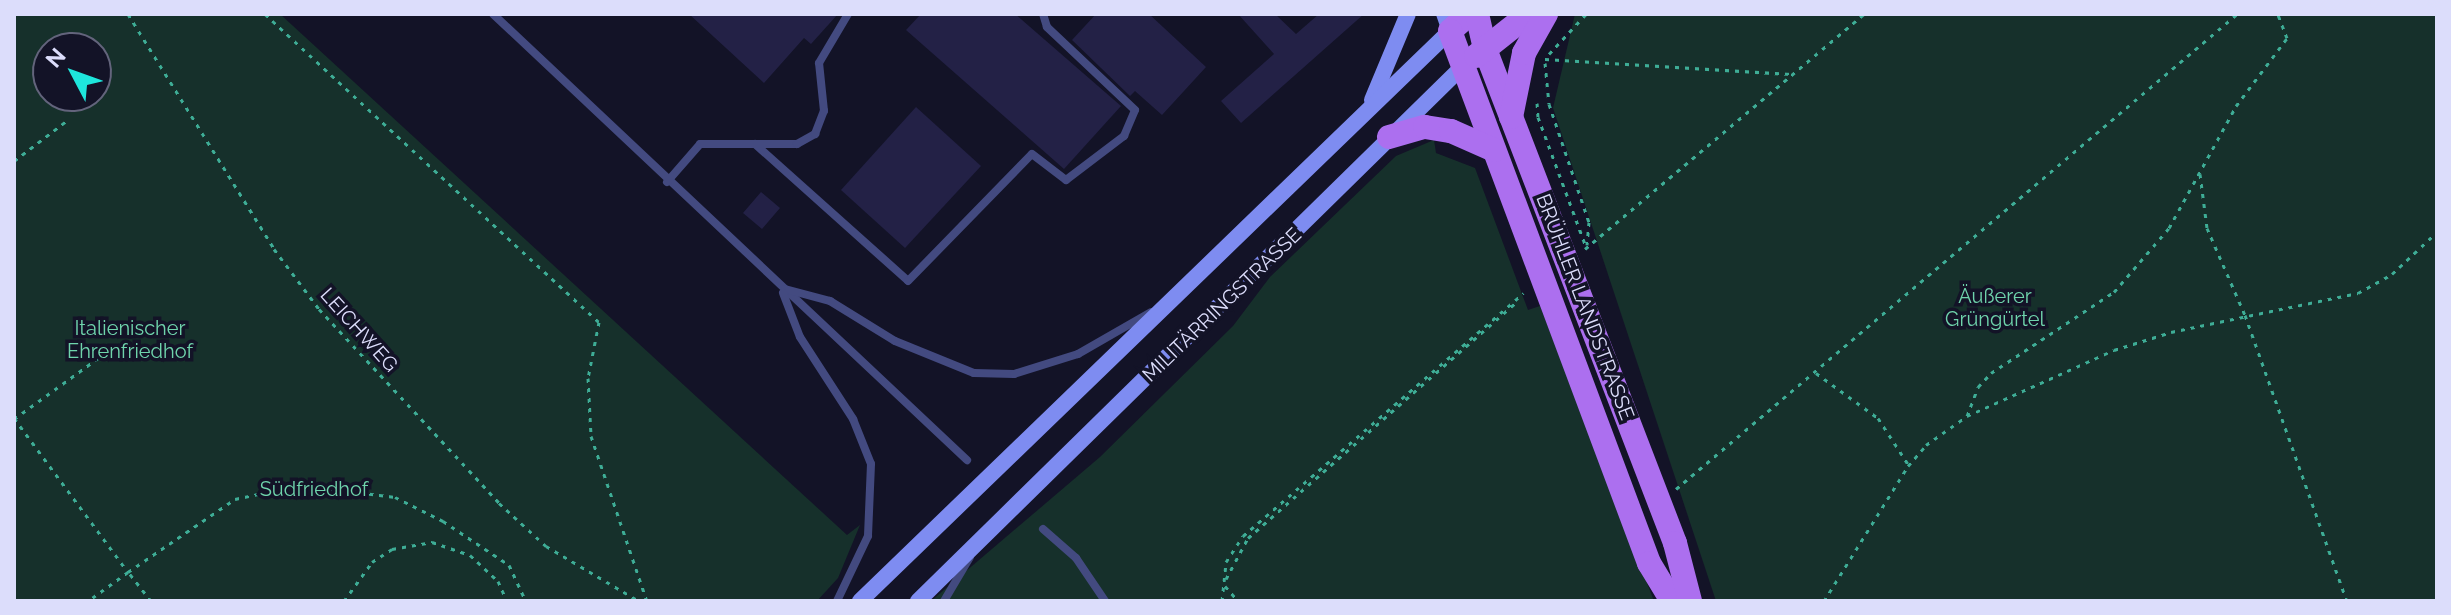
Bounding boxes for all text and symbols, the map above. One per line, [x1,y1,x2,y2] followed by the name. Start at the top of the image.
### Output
[32,32,112,112] north arrow
[40,43,71,72] text: N
[1531,191,1639,423] street label: BRÜHLER LANDSTRASSE
[1138,223,1306,387] street label: MILITÄRRINGSTRASSE
[315,283,403,377] street label: LEICHWEG
[1945,284,2045,331] park label: Äußerer Grüngürtel
[67,316,193,363] park label: Italienischer Ehrenfriedhof
[260,477,368,501] park label: Südfriedhof

